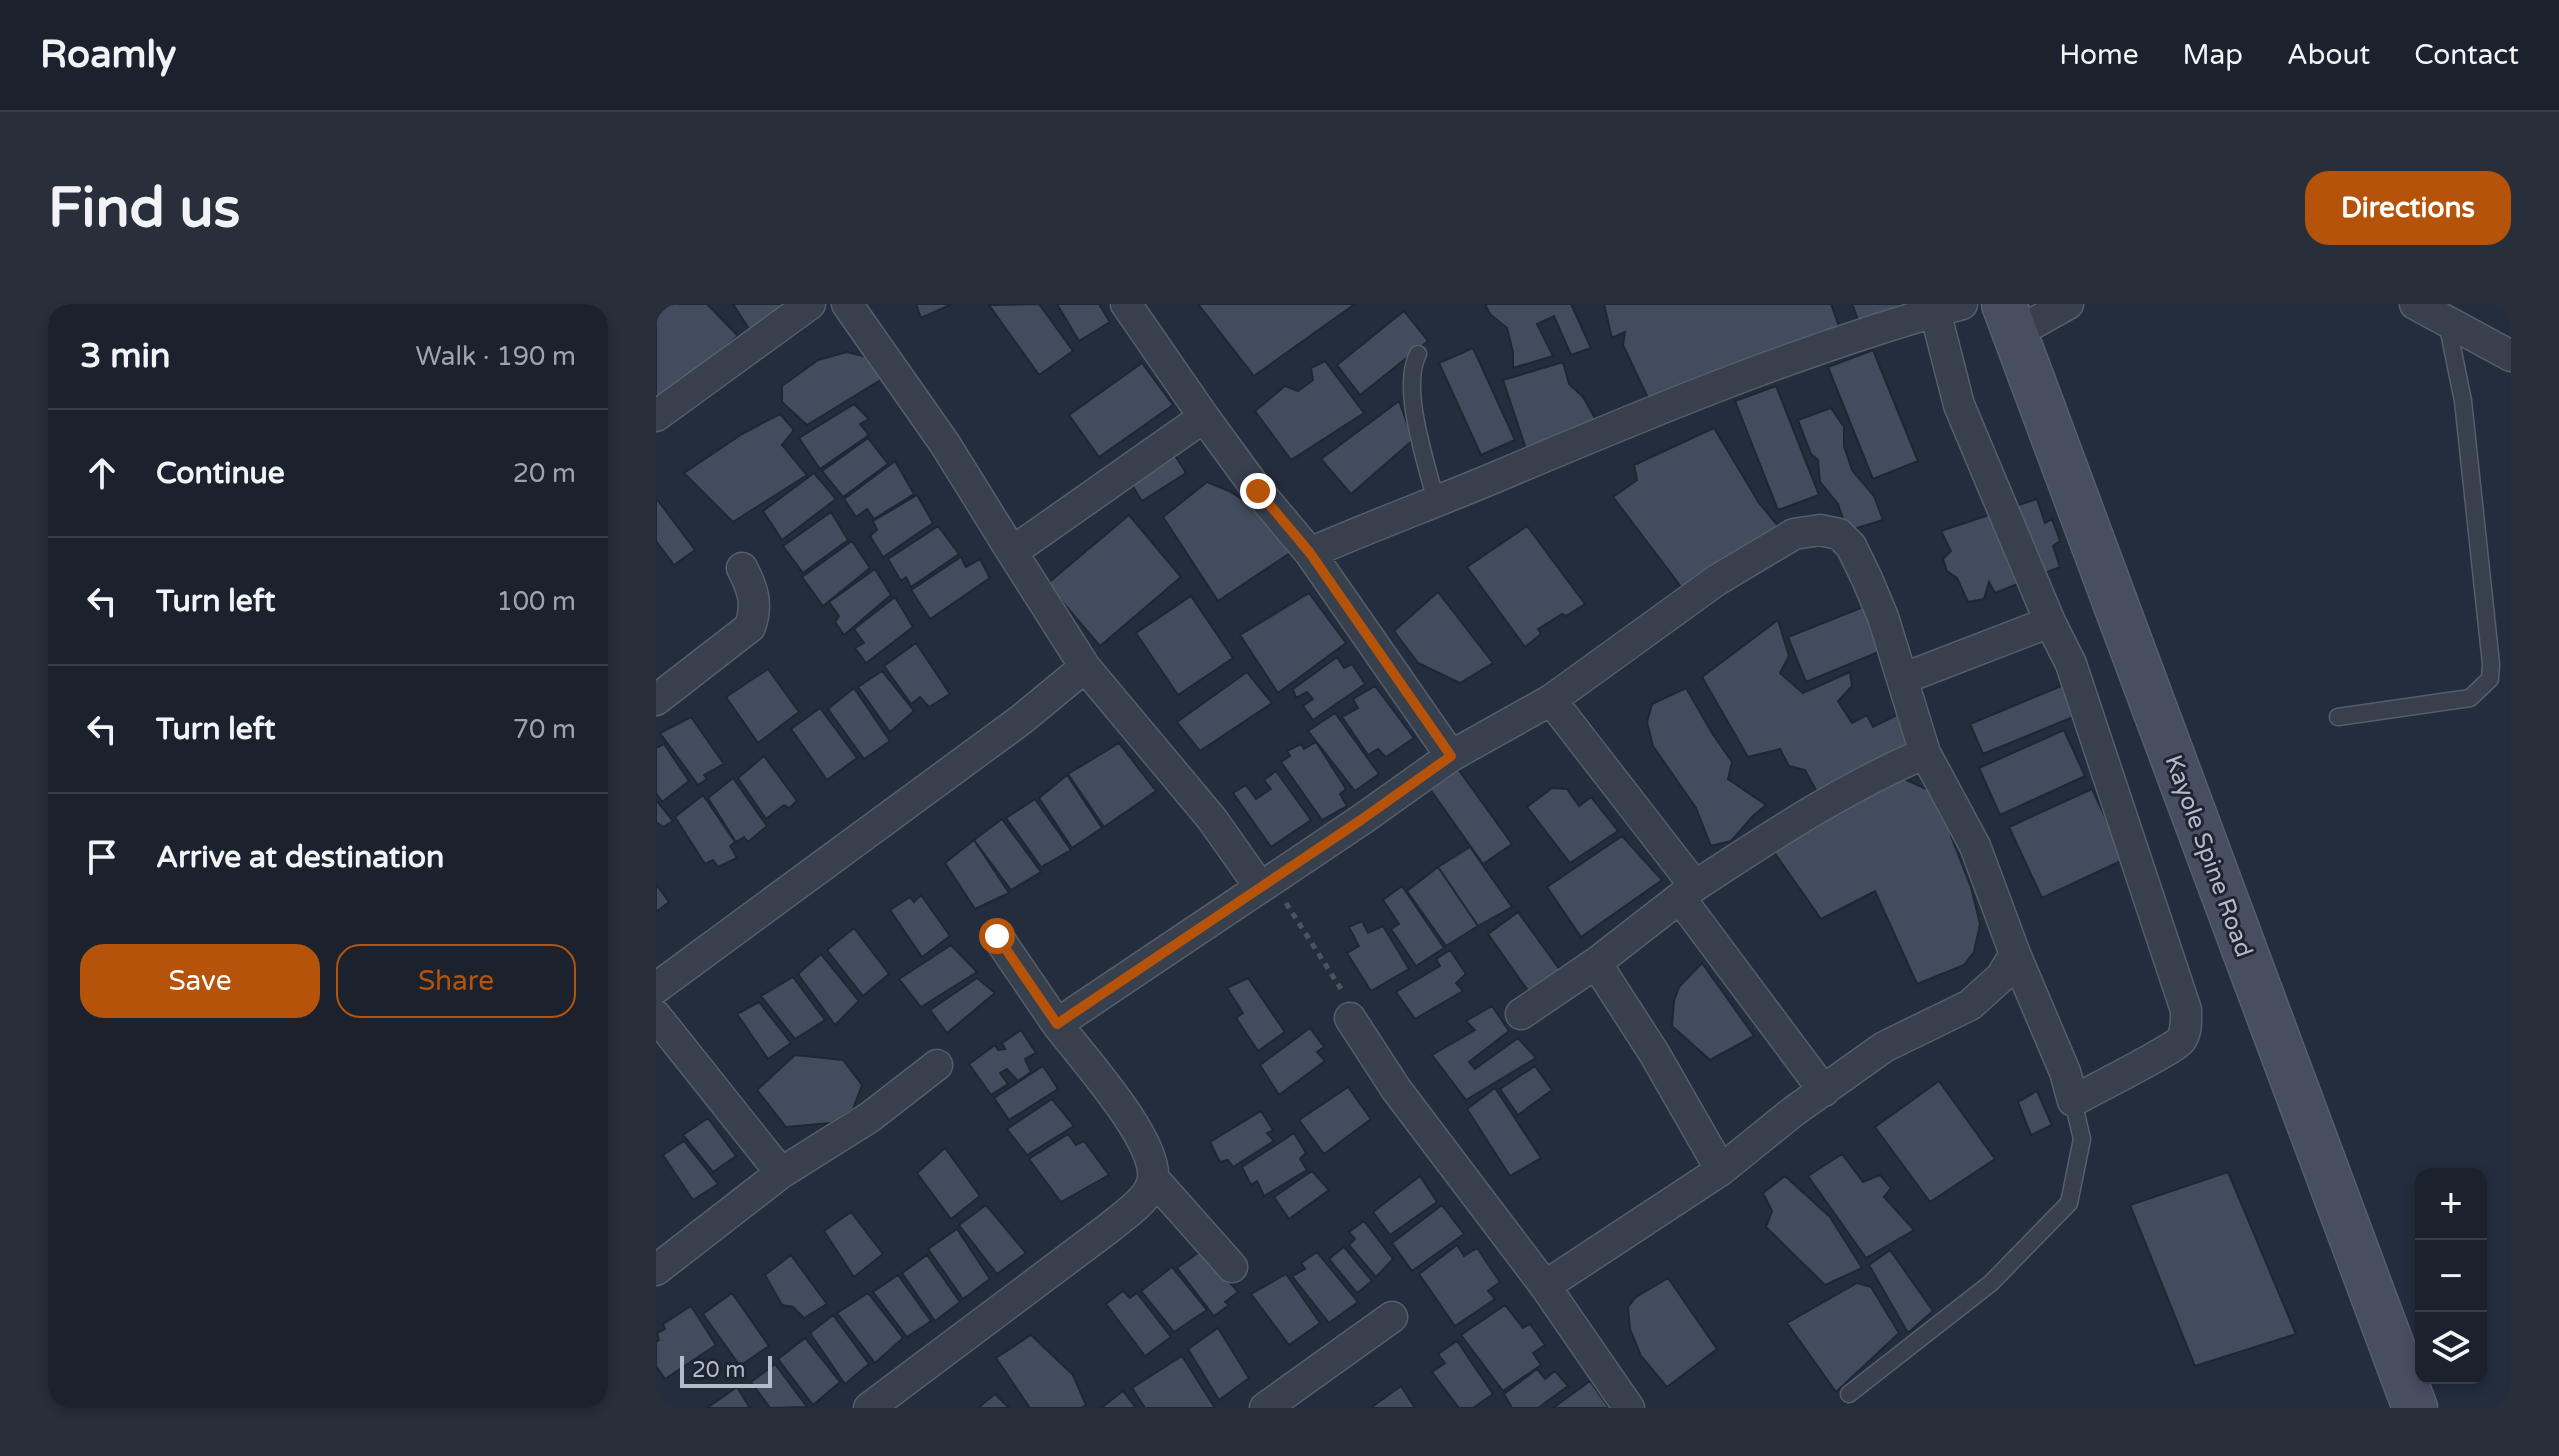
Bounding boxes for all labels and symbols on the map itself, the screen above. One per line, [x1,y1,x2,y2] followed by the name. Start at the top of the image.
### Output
[1240,473,1276,509] route end
[2158,751,2259,961] street label: Kayole Spine Road
[979,918,1015,954] route start
[680,1352,772,1388] scale bar

